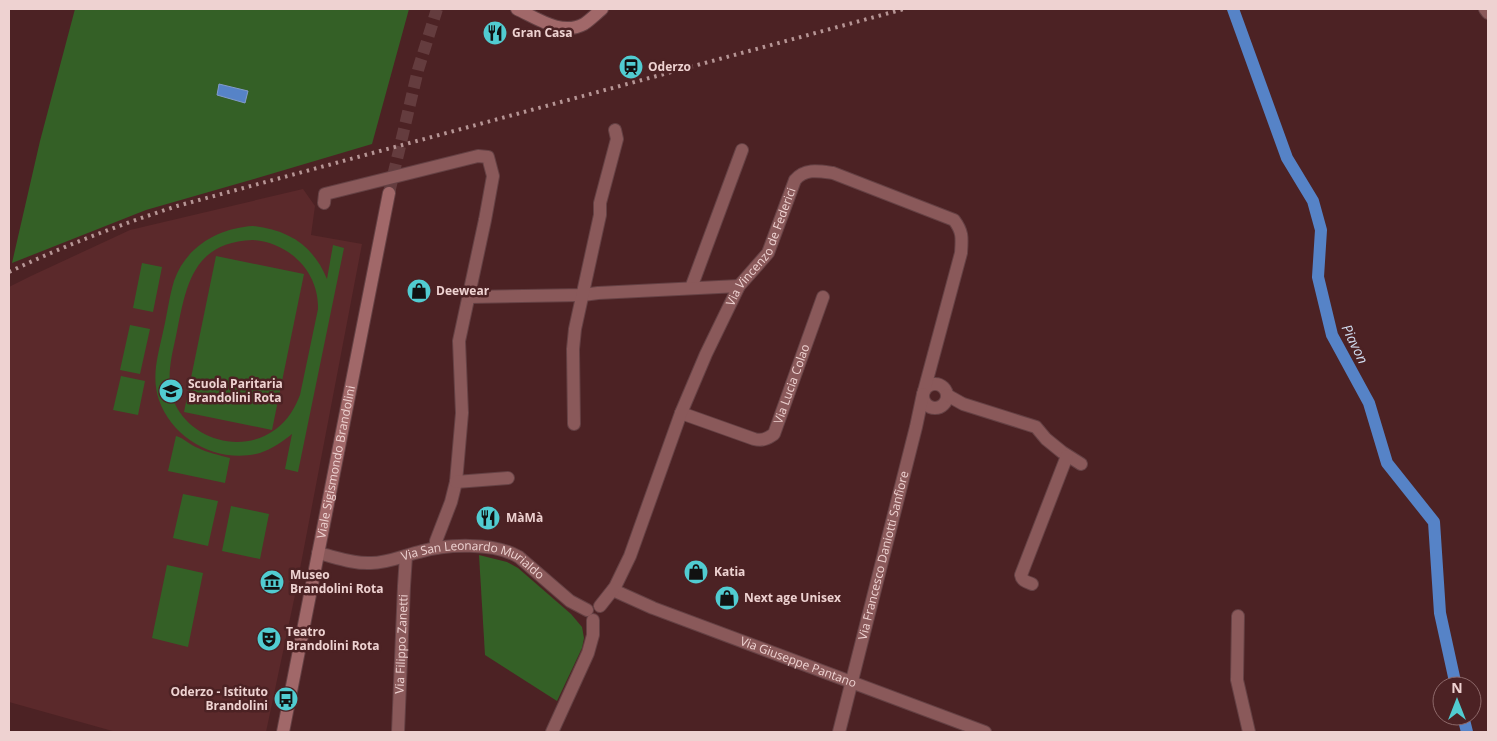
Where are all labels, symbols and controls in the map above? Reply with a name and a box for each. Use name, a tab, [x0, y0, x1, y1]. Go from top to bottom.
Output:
restaurant icon: Gran Casa	[482, 20, 508, 46]
place label: Gran Casa	[512, 24, 573, 41]
station icon: Oderzo	[618, 54, 644, 80]
place label: Oderzo	[648, 58, 691, 75]
street label: Via Vincenzo de Federici	[722, 185, 799, 309]
shop icon: Deewear	[406, 278, 432, 304]
place label: Deewear	[436, 282, 490, 299]
water label: Piavon	[1338, 321, 1373, 367]
street label: Via Lucia Colao	[769, 341, 814, 426]
place label: Scuola Paritaria Brandolini Rota	[188, 375, 283, 406]
school or university icon: Scuola Paritaria Brandolini Rota	[158, 378, 184, 404]
street label: Viale Sigismondo Brandolini	[312, 384, 359, 540]
street label: Via Francesco Daniotti Sanfiore	[854, 469, 913, 642]
restaurant icon: MàMà	[475, 505, 501, 531]
place label: MàMà	[506, 509, 543, 526]
street label: Via San Leonardo Murialdo	[399, 537, 548, 583]
shop icon: Katia	[683, 559, 709, 585]
place label: Katia	[714, 563, 745, 580]
place label: Museo Brandolini Rota	[290, 566, 383, 597]
museum icon: Museo Brandolini Rota	[259, 569, 285, 595]
shop icon: Next age Unisex	[714, 585, 740, 611]
place label: Next age Unisex	[744, 589, 841, 606]
street label: Via Filippo Zanetti	[391, 594, 412, 694]
place label: Teatro Brandolini Rota	[286, 623, 379, 654]
theatre icon: Teatro Brandolini Rota	[256, 626, 282, 652]
street label: Via Giuseppe Pantano	[738, 632, 859, 691]
north arrow	[1432, 676, 1482, 726]
text: N	[1451, 678, 1463, 697]
place label: Oderzo - Istituto Brandolini	[170, 683, 268, 714]
bus stop icon: Oderzo - Istituto Brandolini	[273, 686, 299, 712]

